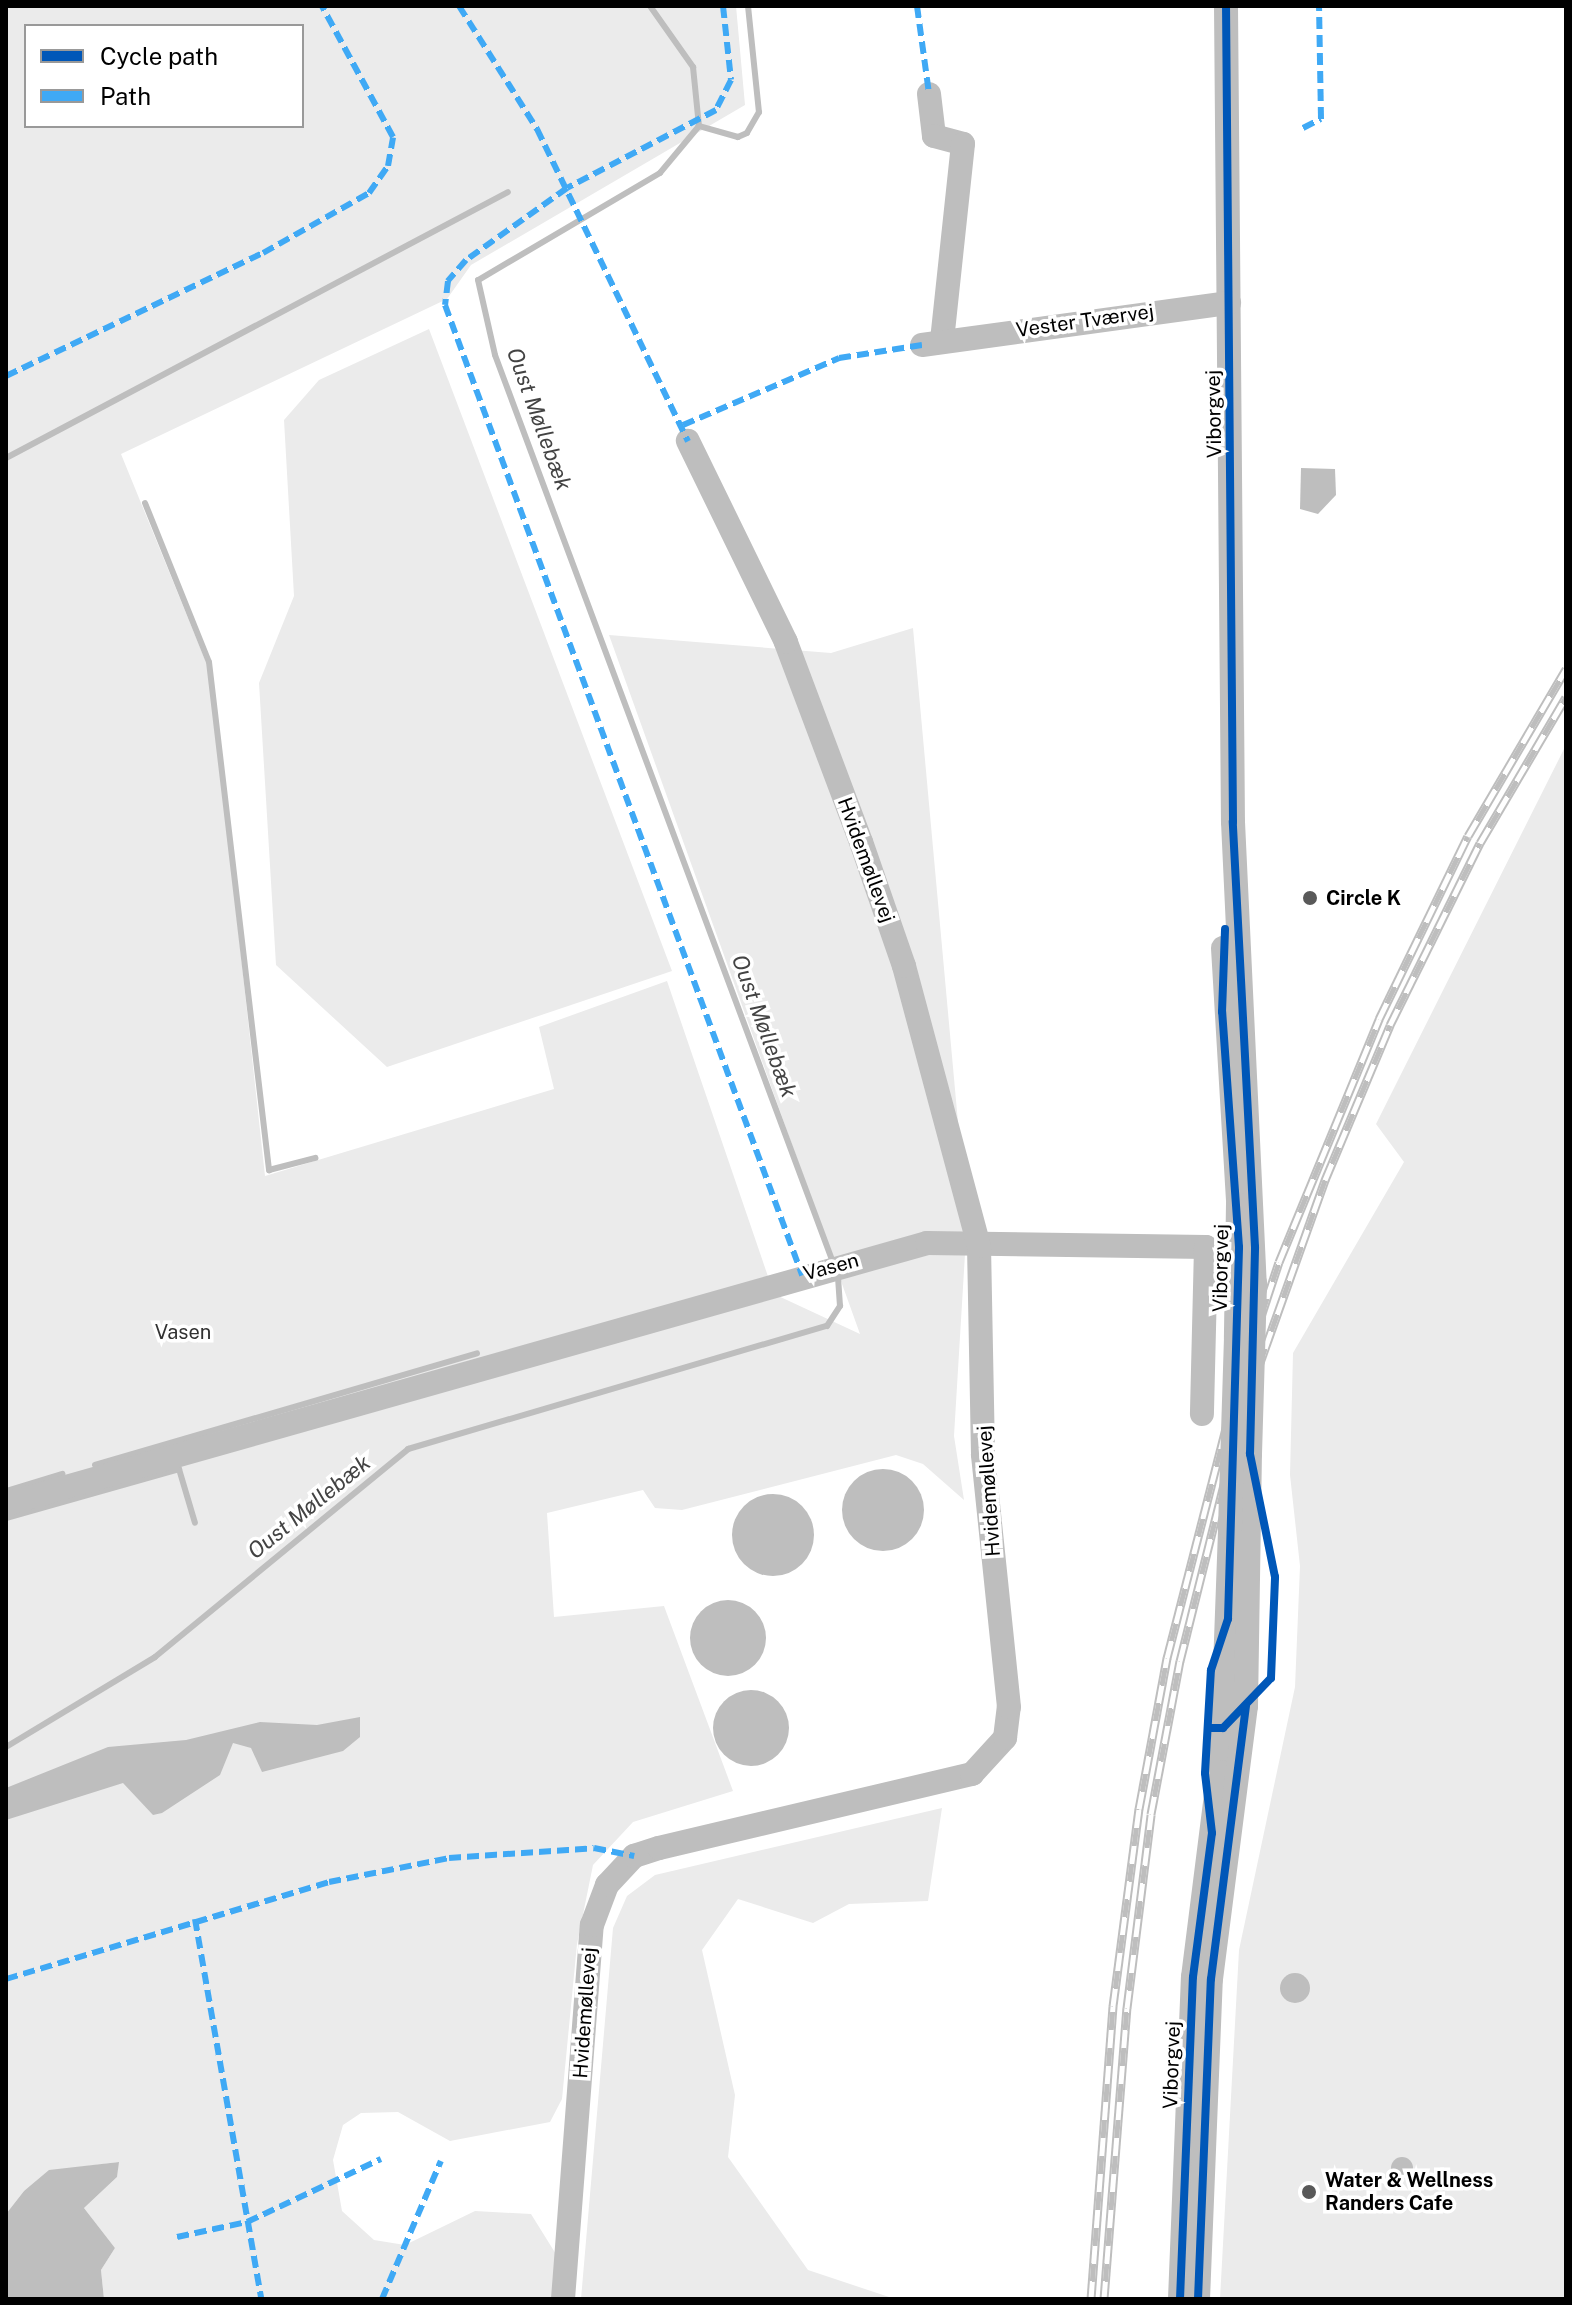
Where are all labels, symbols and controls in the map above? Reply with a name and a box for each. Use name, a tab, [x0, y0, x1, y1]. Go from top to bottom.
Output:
legend	[24, 24, 304, 128]
text: Cycle path	[100, 42, 218, 70]
text: Path	[100, 82, 151, 110]
street label: Vester Tværvej	[1015, 299, 1155, 343]
water label: Oust Møllebæk	[501, 344, 577, 494]
street label: Viborgvej	[1201, 370, 1227, 458]
street label: Hvidemøllevej	[832, 794, 900, 926]
place label: Circle K	[1326, 886, 1401, 910]
marker: Circle K	[1301, 889, 1319, 907]
water label: Oust Møllebæk	[726, 951, 802, 1101]
street label: Viborgvej	[1208, 1224, 1234, 1312]
street label: Vasen	[801, 1248, 861, 1286]
park label: Vasen	[155, 1320, 211, 1344]
street label: Hvidemøllevej	[972, 1425, 1006, 1557]
water label: Oust Møllebæk	[242, 1450, 376, 1564]
street label: Hvidemøllevej	[568, 1947, 602, 2079]
street label: Viborgvej	[1158, 2021, 1186, 2109]
place label: Water & Wellness Randers Cafe	[1325, 2168, 1494, 2215]
marker: Water & Wellness Randers Cafe	[1300, 2183, 1318, 2201]

